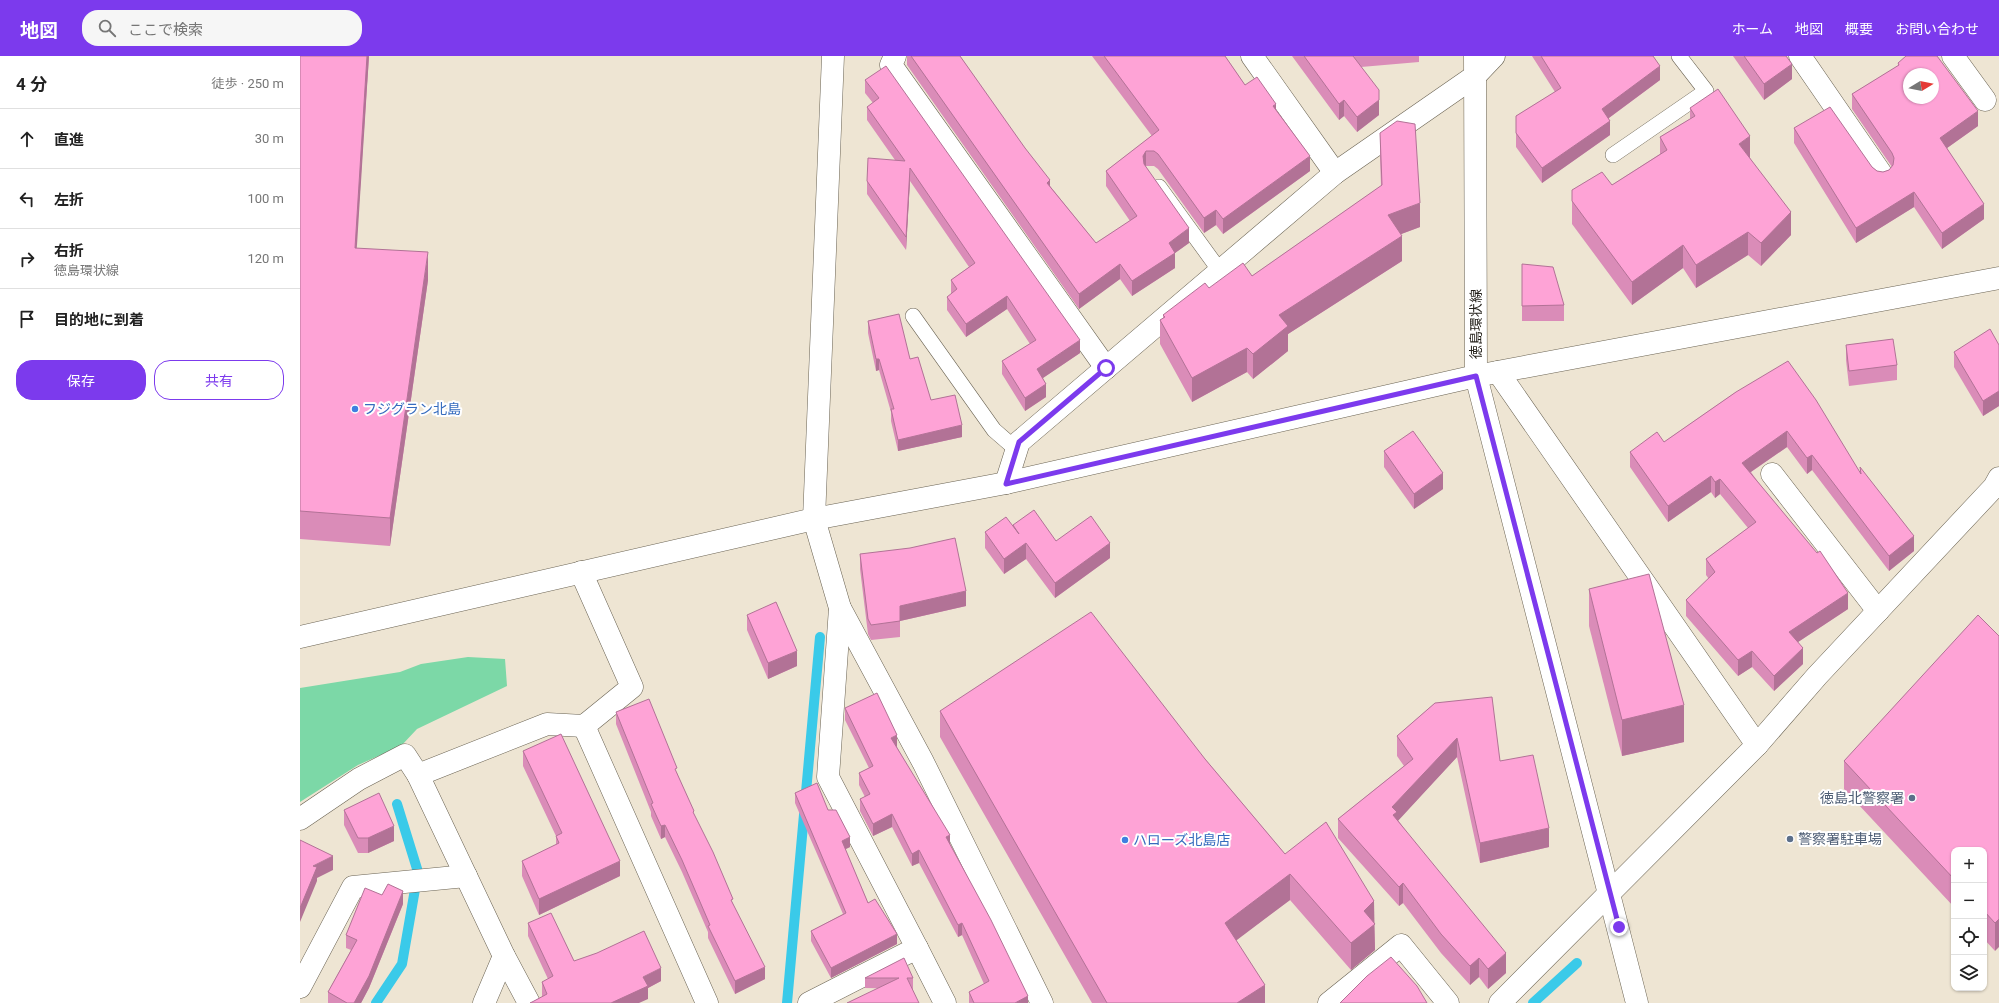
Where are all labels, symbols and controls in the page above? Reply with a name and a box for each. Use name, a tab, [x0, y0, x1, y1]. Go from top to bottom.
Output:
search box	[82, 10, 362, 46]
icon: search	[96, 17, 118, 39]
text: 地図	[20, 19, 58, 42]
text: ここで検索	[128, 21, 203, 39]
text: ホーム	[1731, 21, 1773, 37]
text: 地図	[1795, 21, 1823, 37]
text: 概要	[1845, 21, 1873, 37]
text: お問い合わせ	[1895, 21, 1979, 37]
north arrow	[1903, 68, 1939, 104]
text: 4 分	[16, 74, 47, 94]
text: 徒歩 · 250 m	[212, 76, 284, 91]
icon: ahead	[16, 128, 38, 150]
text: 直進	[54, 131, 84, 149]
text: 30 m	[255, 131, 284, 146]
icon: left	[16, 188, 38, 210]
text: 左折	[54, 191, 84, 209]
text: 100 m	[247, 191, 284, 206]
text: 右折	[54, 242, 84, 260]
icon: right	[16, 248, 38, 270]
text: 120 m	[247, 251, 284, 266]
text: 徳島環状線	[54, 263, 119, 278]
street label: 徳島環状線	[1468, 289, 1484, 359]
icon: arrive	[16, 308, 38, 330]
text: 目的地に到着	[54, 311, 144, 329]
route start	[1097, 359, 1115, 377]
button: 保存	[16, 360, 146, 400]
button: 共有	[154, 360, 284, 400]
place label: フジグラン北島	[363, 401, 461, 417]
marker: フジグラン北島	[350, 404, 360, 414]
place label: 徳島北警察署	[1820, 790, 1904, 806]
marker: 徳島北警察署	[1907, 793, 1917, 803]
place label: 警察署駐車場	[1798, 831, 1882, 847]
place label: ハローズ北島店	[1133, 832, 1230, 848]
marker: 警察署駐車場	[1785, 834, 1795, 844]
marker: ハローズ北島店	[1120, 835, 1130, 845]
map controls	[1951, 847, 1987, 991]
button: +	[1951, 847, 1987, 883]
button: −	[1951, 883, 1987, 919]
route end	[1610, 918, 1628, 936]
button: locate	[1951, 919, 1987, 955]
button: layers	[1951, 955, 1987, 991]

